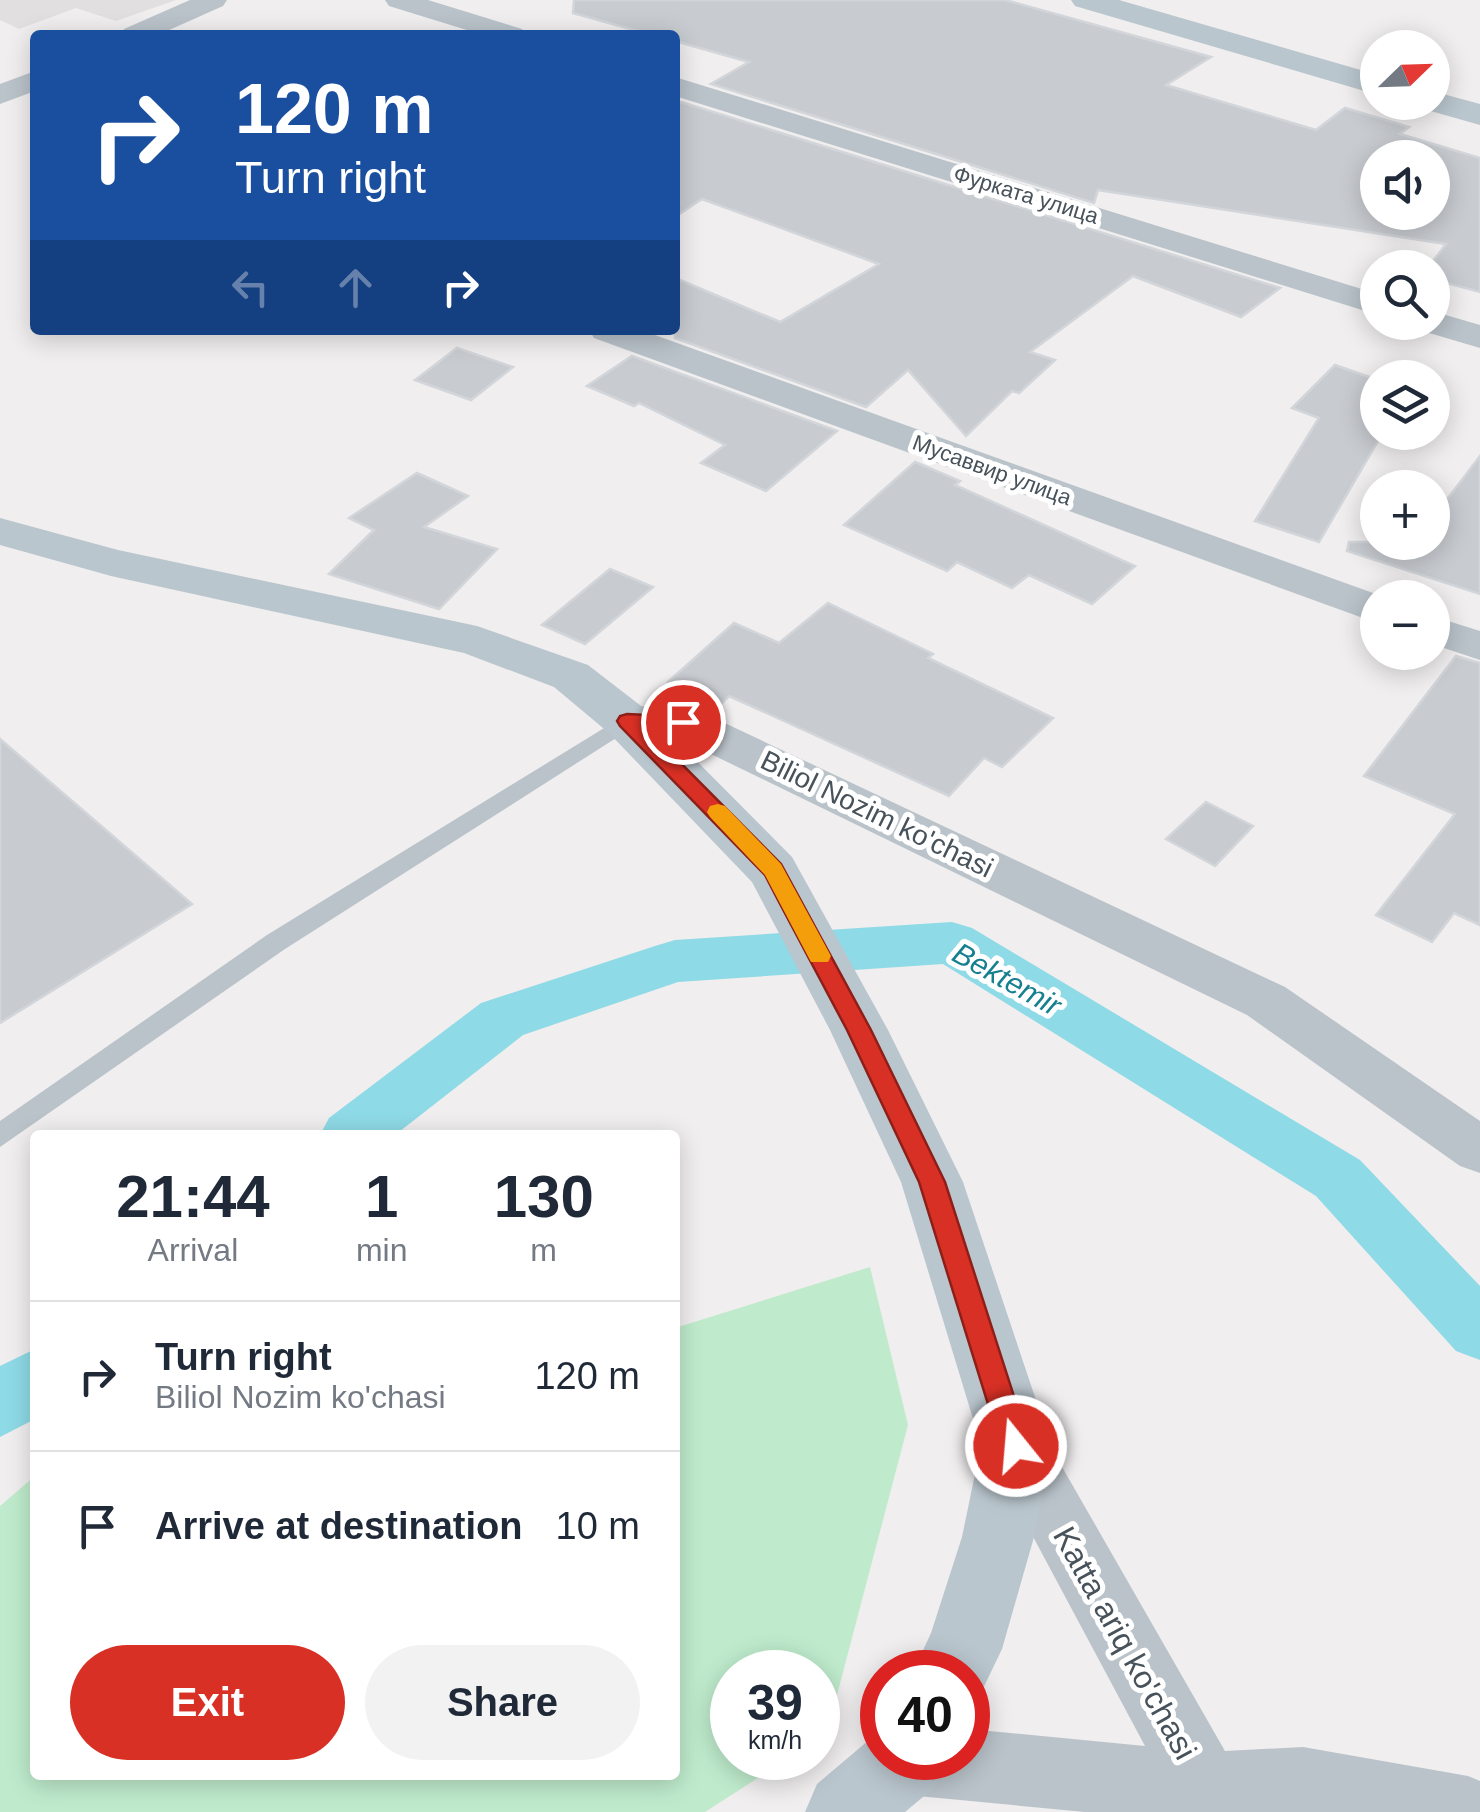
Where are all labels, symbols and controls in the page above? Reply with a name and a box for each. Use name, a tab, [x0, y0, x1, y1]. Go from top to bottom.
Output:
north arrow	[1360, 30, 1450, 120]
map controls	[1360, 30, 1450, 670]
icon: right	[70, 70, 200, 200]
text: 120 m	[235, 70, 433, 148]
button: sound	[1360, 140, 1450, 230]
text: Turn right	[235, 152, 426, 203]
street label: Фурката улица	[951, 161, 1102, 229]
button: search	[1360, 250, 1450, 340]
icon: left	[223, 260, 278, 315]
icon: ahead	[328, 260, 383, 315]
icon: right	[433, 260, 488, 315]
button: layers	[1360, 360, 1450, 450]
street label: Мусаввир улица	[909, 430, 1075, 511]
button: +	[1360, 470, 1450, 560]
button: −	[1360, 580, 1450, 670]
pin	[641, 680, 726, 765]
icon: arrive	[656, 695, 711, 750]
street label: Biliol Nozim ko'chasi	[756, 744, 998, 884]
water label: Bektemir	[947, 936, 1068, 1023]
text: 21:44	[116, 1163, 270, 1230]
text: 1	[365, 1163, 398, 1230]
text: 130	[494, 1163, 594, 1230]
text: Arrival	[148, 1232, 238, 1268]
text: min	[356, 1232, 407, 1268]
text: m	[530, 1232, 557, 1268]
text: Turn right	[155, 1336, 332, 1378]
icon: right	[70, 1349, 125, 1404]
text: 120 m	[534, 1355, 640, 1397]
text: Biliol Nozim ko'chasi	[155, 1379, 446, 1415]
position arrow	[964, 1394, 1068, 1498]
icon: arrive	[70, 1499, 125, 1554]
text: Arrive at destination	[155, 1505, 522, 1547]
text: 10 m	[556, 1505, 640, 1547]
street label: Katta ariq ko'chasi	[1046, 1520, 1204, 1766]
button: Exit	[70, 1645, 345, 1760]
button: Share	[365, 1645, 640, 1760]
speed limit sign: 40	[860, 1650, 990, 1780]
text: 39	[747, 1675, 803, 1731]
text: km/h	[748, 1726, 802, 1754]

